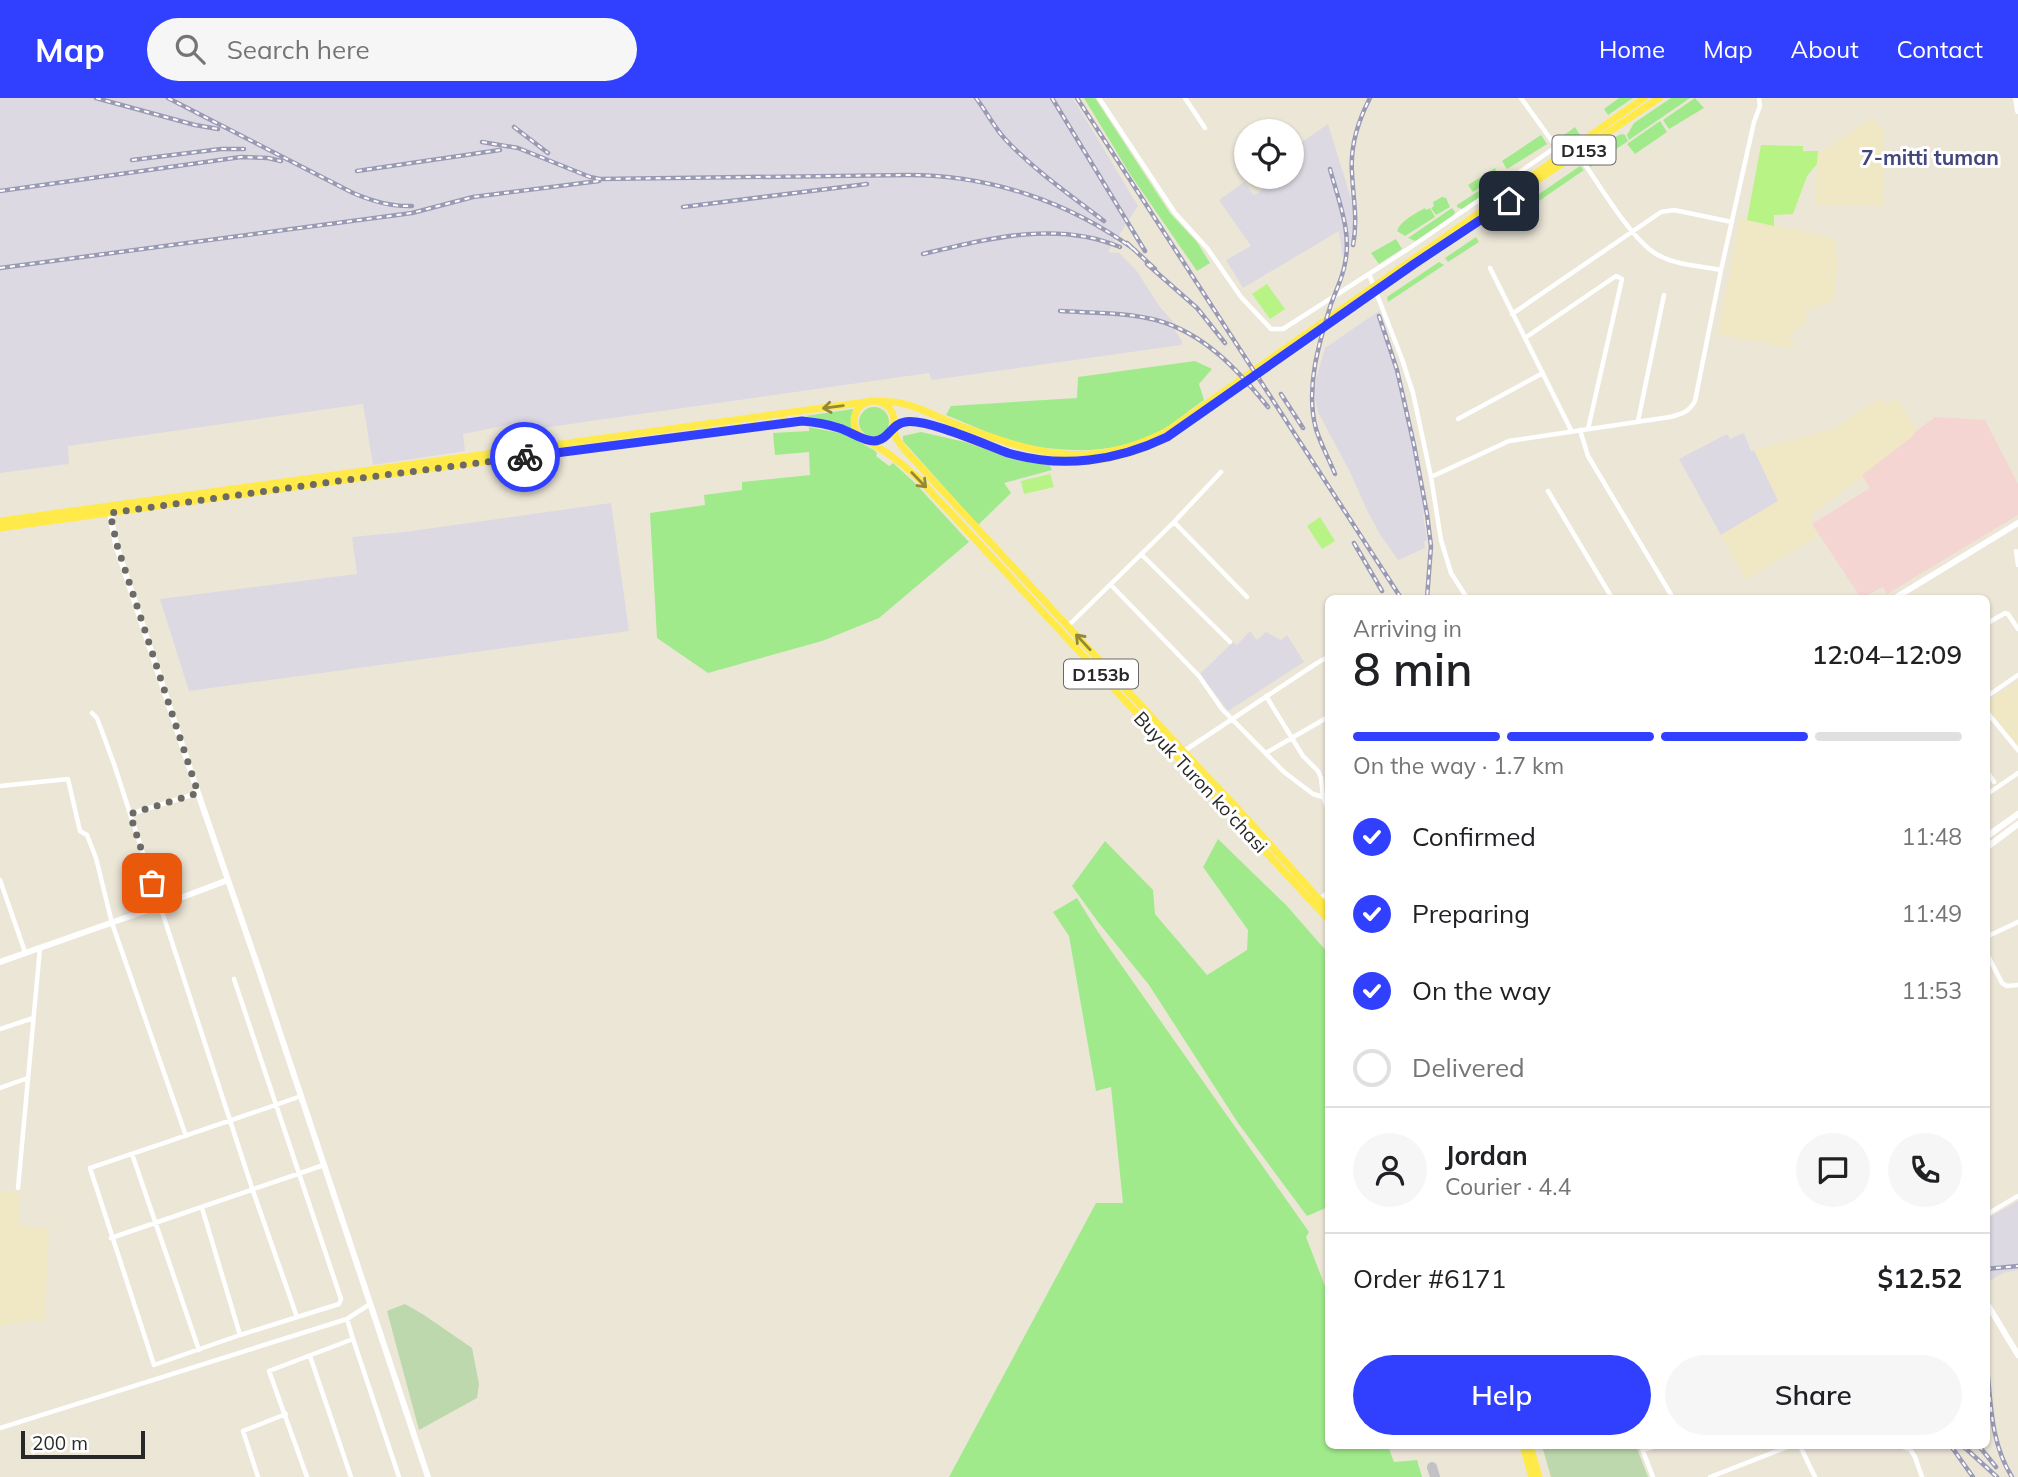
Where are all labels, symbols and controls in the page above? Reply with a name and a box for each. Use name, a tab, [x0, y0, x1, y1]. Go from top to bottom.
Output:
search box	[147, 18, 637, 81]
text: Map	[35, 29, 105, 70]
icon: search	[171, 30, 209, 68]
text: Search here	[227, 33, 370, 66]
text: Home	[1599, 34, 1665, 64]
text: Map	[1703, 34, 1753, 64]
text: About	[1791, 34, 1859, 64]
text: Contact	[1897, 34, 1983, 64]
map controls	[1234, 119, 1304, 189]
button: locate	[1234, 119, 1304, 189]
road number: D153	[1552, 136, 1616, 164]
district label: 7-mitti tuman	[1861, 144, 1999, 170]
pin	[1479, 171, 1539, 231]
icon: home	[1490, 182, 1528, 220]
one-way arrow	[822, 401, 844, 414]
courier	[490, 422, 560, 492]
icon: bike	[506, 438, 544, 476]
one-way arrow	[911, 471, 928, 488]
text: Arriving in	[1353, 614, 1462, 643]
one-way arrow	[1074, 634, 1091, 651]
text: 12:04–12:09	[1812, 638, 1962, 671]
text: 8 min	[1353, 640, 1472, 698]
road number: D153b	[1064, 660, 1138, 688]
street label: Buyuk Turon ko'chasi	[1129, 706, 1273, 858]
text: On the way · 1.7 km	[1353, 751, 1564, 780]
icon: check	[1353, 818, 1391, 856]
text: Confirmed	[1412, 820, 1536, 853]
text: 11:48	[1902, 822, 1962, 851]
pin	[122, 853, 182, 913]
icon: bag	[133, 864, 171, 902]
icon: check	[1353, 895, 1391, 933]
text: Preparing	[1412, 897, 1530, 930]
text: 11:49	[1902, 899, 1962, 928]
icon: check	[1353, 972, 1391, 1010]
text: On the way	[1412, 974, 1551, 1007]
text: 11:53	[1902, 976, 1962, 1005]
text: Delivered	[1412, 1051, 1525, 1084]
button: person	[1353, 1133, 1427, 1207]
button: chat	[1796, 1133, 1870, 1207]
button: phone	[1888, 1133, 1962, 1207]
text: Jordan	[1445, 1139, 1528, 1172]
text: Courier · 4.4	[1445, 1172, 1571, 1201]
text: Order #6171	[1353, 1262, 1506, 1295]
text: $12.52	[1878, 1262, 1962, 1295]
button: Help	[1353, 1355, 1651, 1435]
button: Share	[1665, 1355, 1962, 1435]
scale bar	[21, 1428, 145, 1460]
text: 200 m	[32, 1431, 88, 1455]

